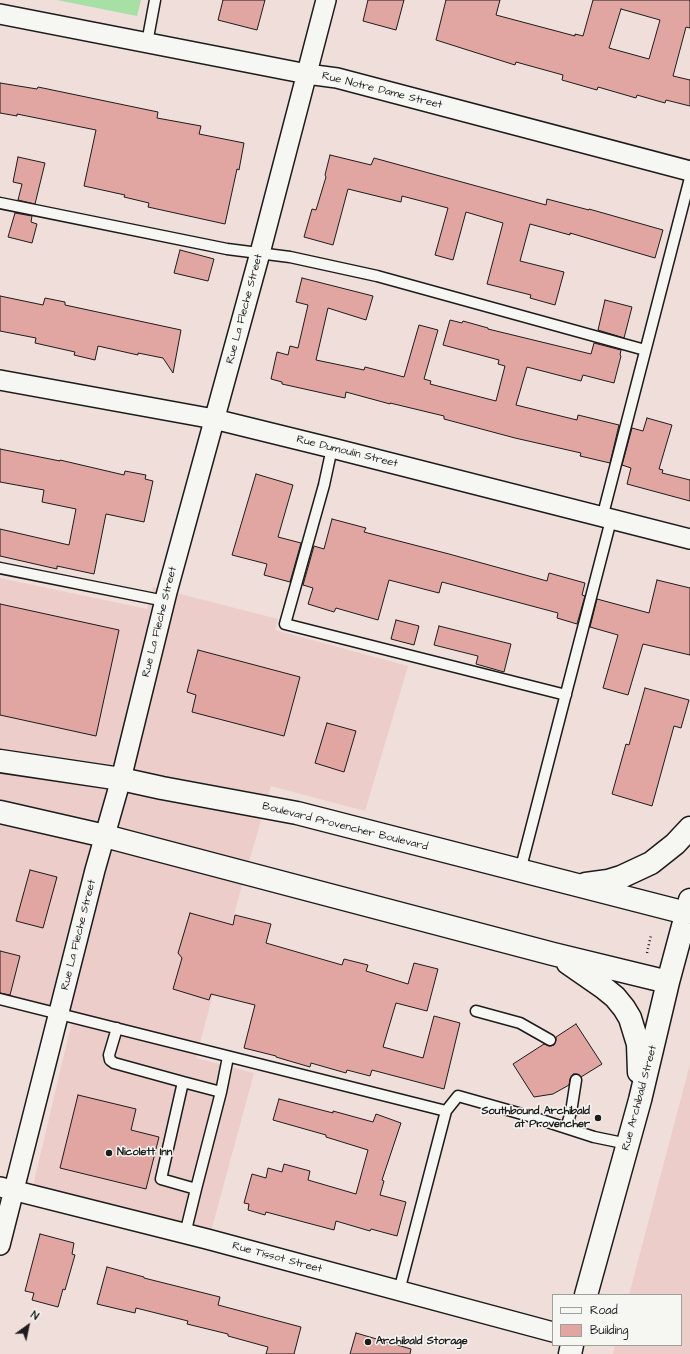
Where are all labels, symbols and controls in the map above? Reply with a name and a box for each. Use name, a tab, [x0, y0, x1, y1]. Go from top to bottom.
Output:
street label: Rue Notre Dame Street	[321, 70, 443, 112]
street label: Rue La Fleche Street	[224, 253, 266, 365]
street label: Rue Dumoulin Street	[295, 433, 399, 471]
street label: Rue La Fleche Street	[140, 565, 180, 679]
street label: Boulevard Provencher Boulevard	[261, 800, 429, 854]
street label: Rue La Fleche Street	[59, 878, 99, 992]
street label: Rue Archibald Street	[620, 1044, 660, 1152]
place label: Southbound Archibald at Provencher	[481, 1105, 590, 1131]
marker: Southbound Archibald at Provencher	[593, 1113, 603, 1123]
place label: Nicolett Inn	[117, 1146, 172, 1160]
marker: Nicolett Inn	[104, 1148, 114, 1158]
street label: Rue Tissot Street	[231, 1240, 323, 1276]
legend	[552, 1294, 682, 1346]
text: Road	[590, 1302, 618, 1319]
north arrow	[8, 1306, 48, 1346]
text: N	[28, 1307, 42, 1324]
text: Building	[590, 1322, 628, 1339]
place label: Archibald Storage	[376, 1335, 468, 1349]
marker: Archibald Storage	[363, 1337, 373, 1347]

